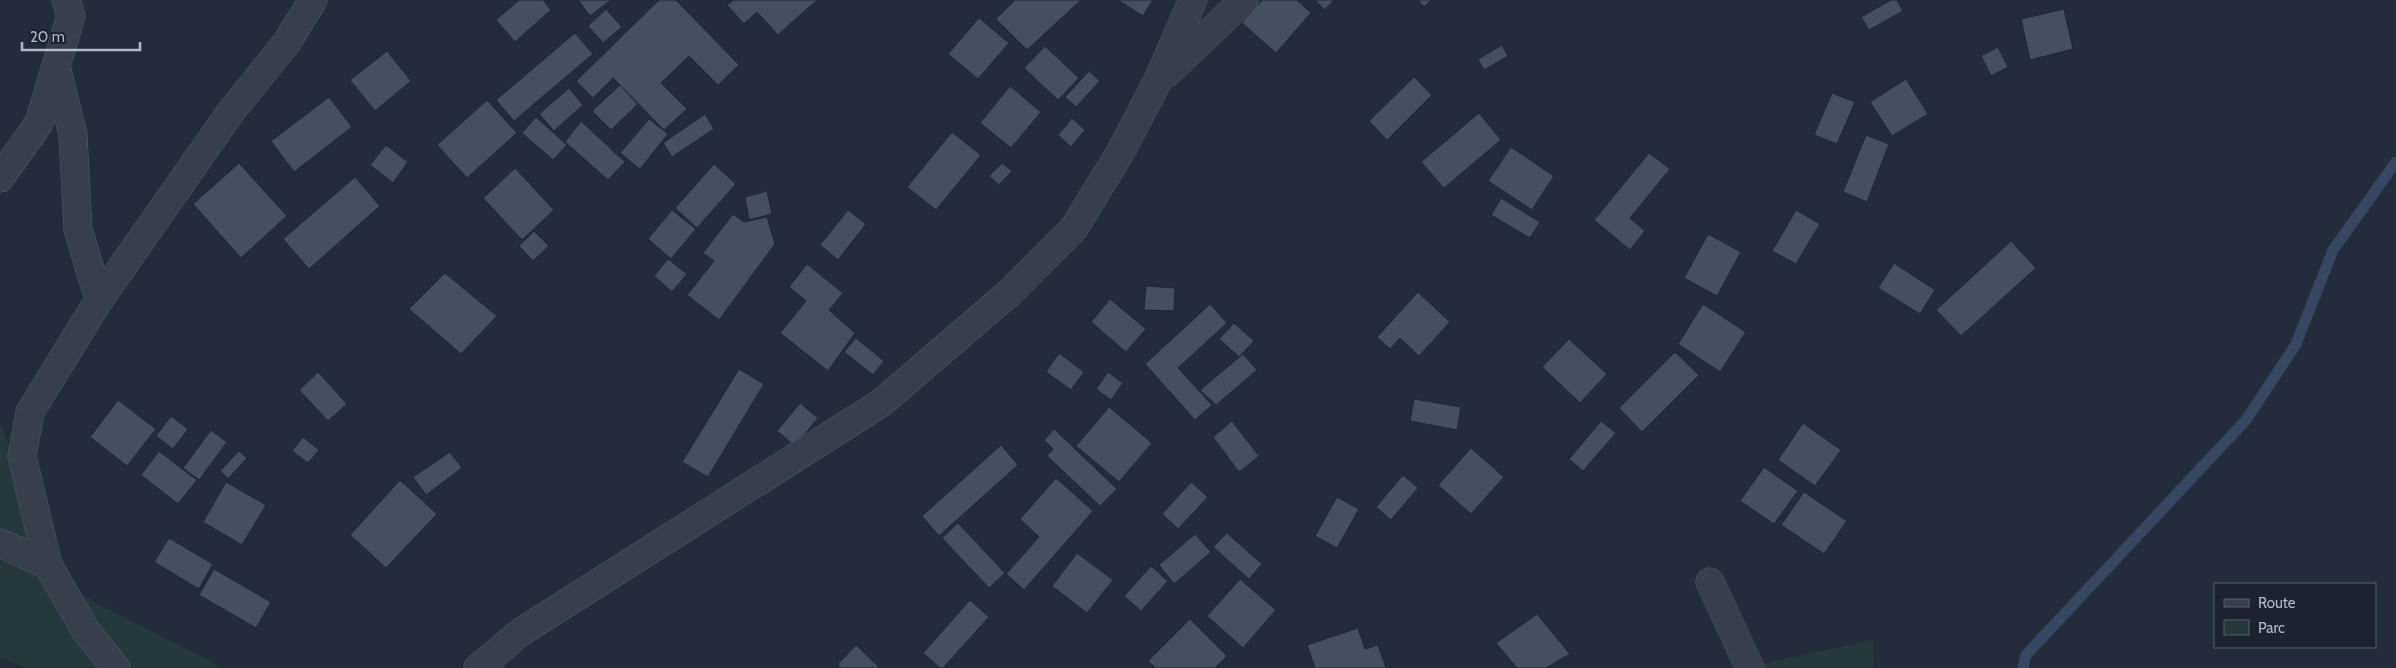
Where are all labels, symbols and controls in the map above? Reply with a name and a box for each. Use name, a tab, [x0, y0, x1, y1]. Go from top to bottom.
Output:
scale bar	[22, 20, 140, 52]
text: 20 m	[30, 28, 65, 46]
legend	[2214, 583, 2376, 648]
text: Route	[2258, 594, 2296, 612]
text: Parc	[2258, 619, 2285, 637]

